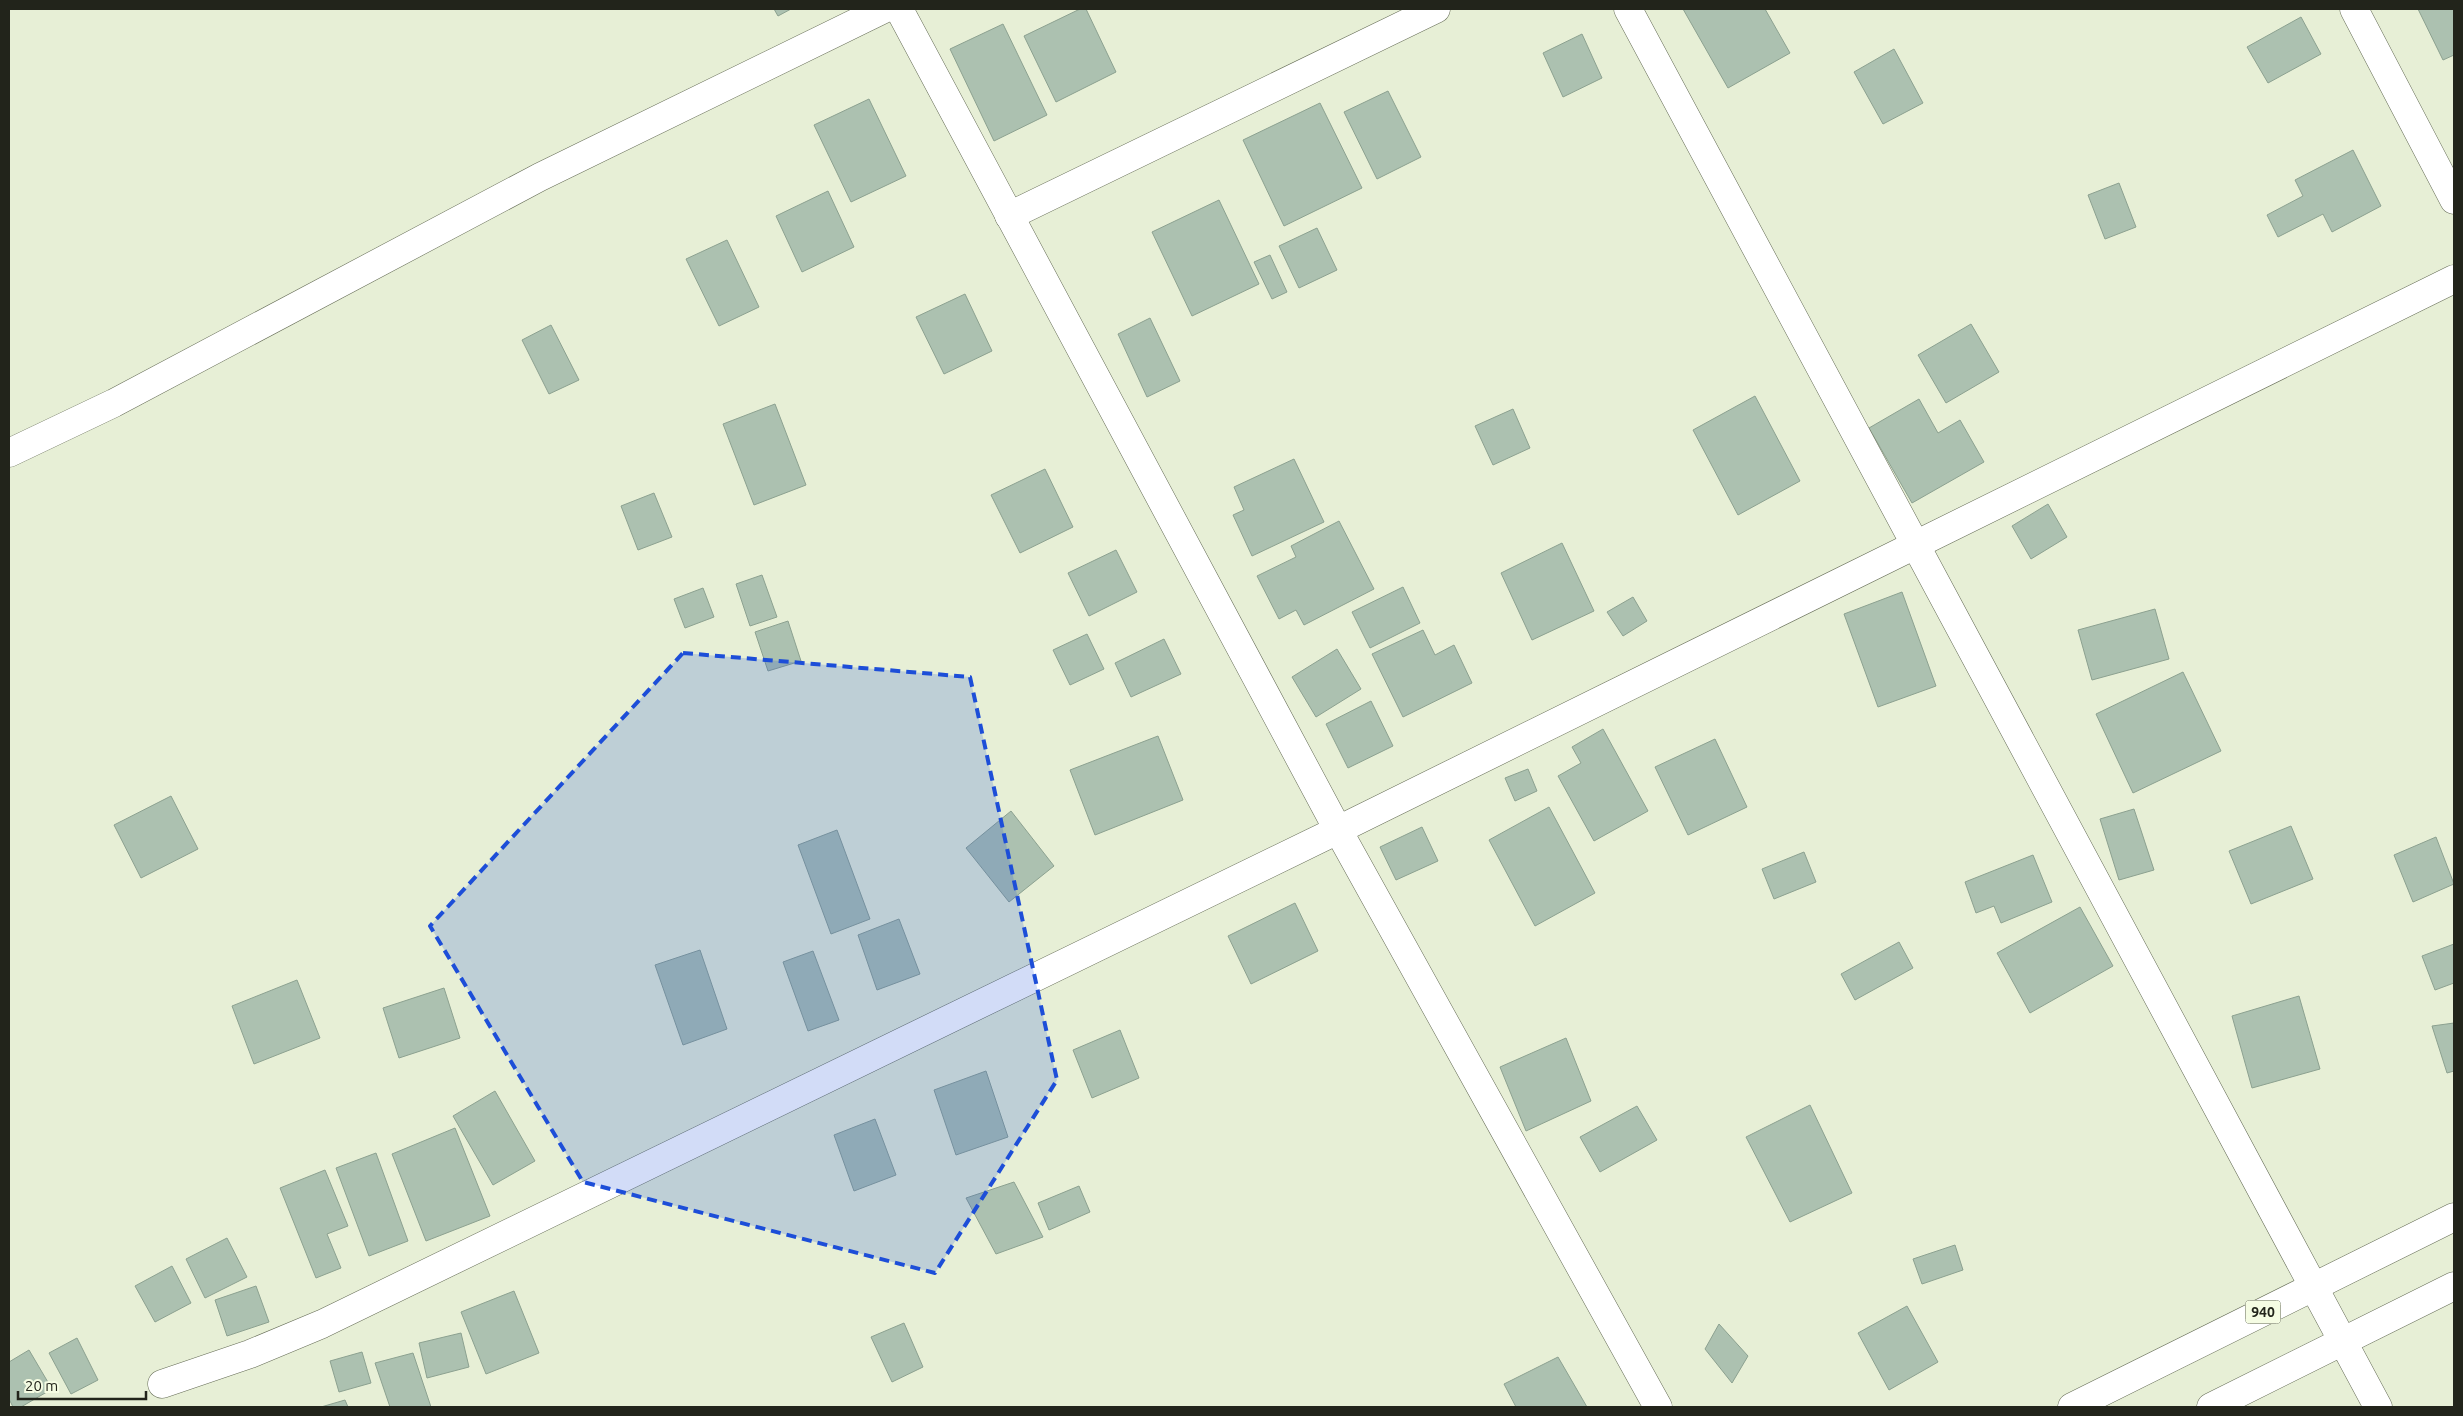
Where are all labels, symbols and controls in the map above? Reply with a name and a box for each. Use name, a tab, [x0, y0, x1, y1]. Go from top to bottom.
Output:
road number: 940	[2246, 1300, 2280, 1324]
scale bar	[18, 1368, 145, 1400]
text: 20 m	[25, 1377, 58, 1394]

